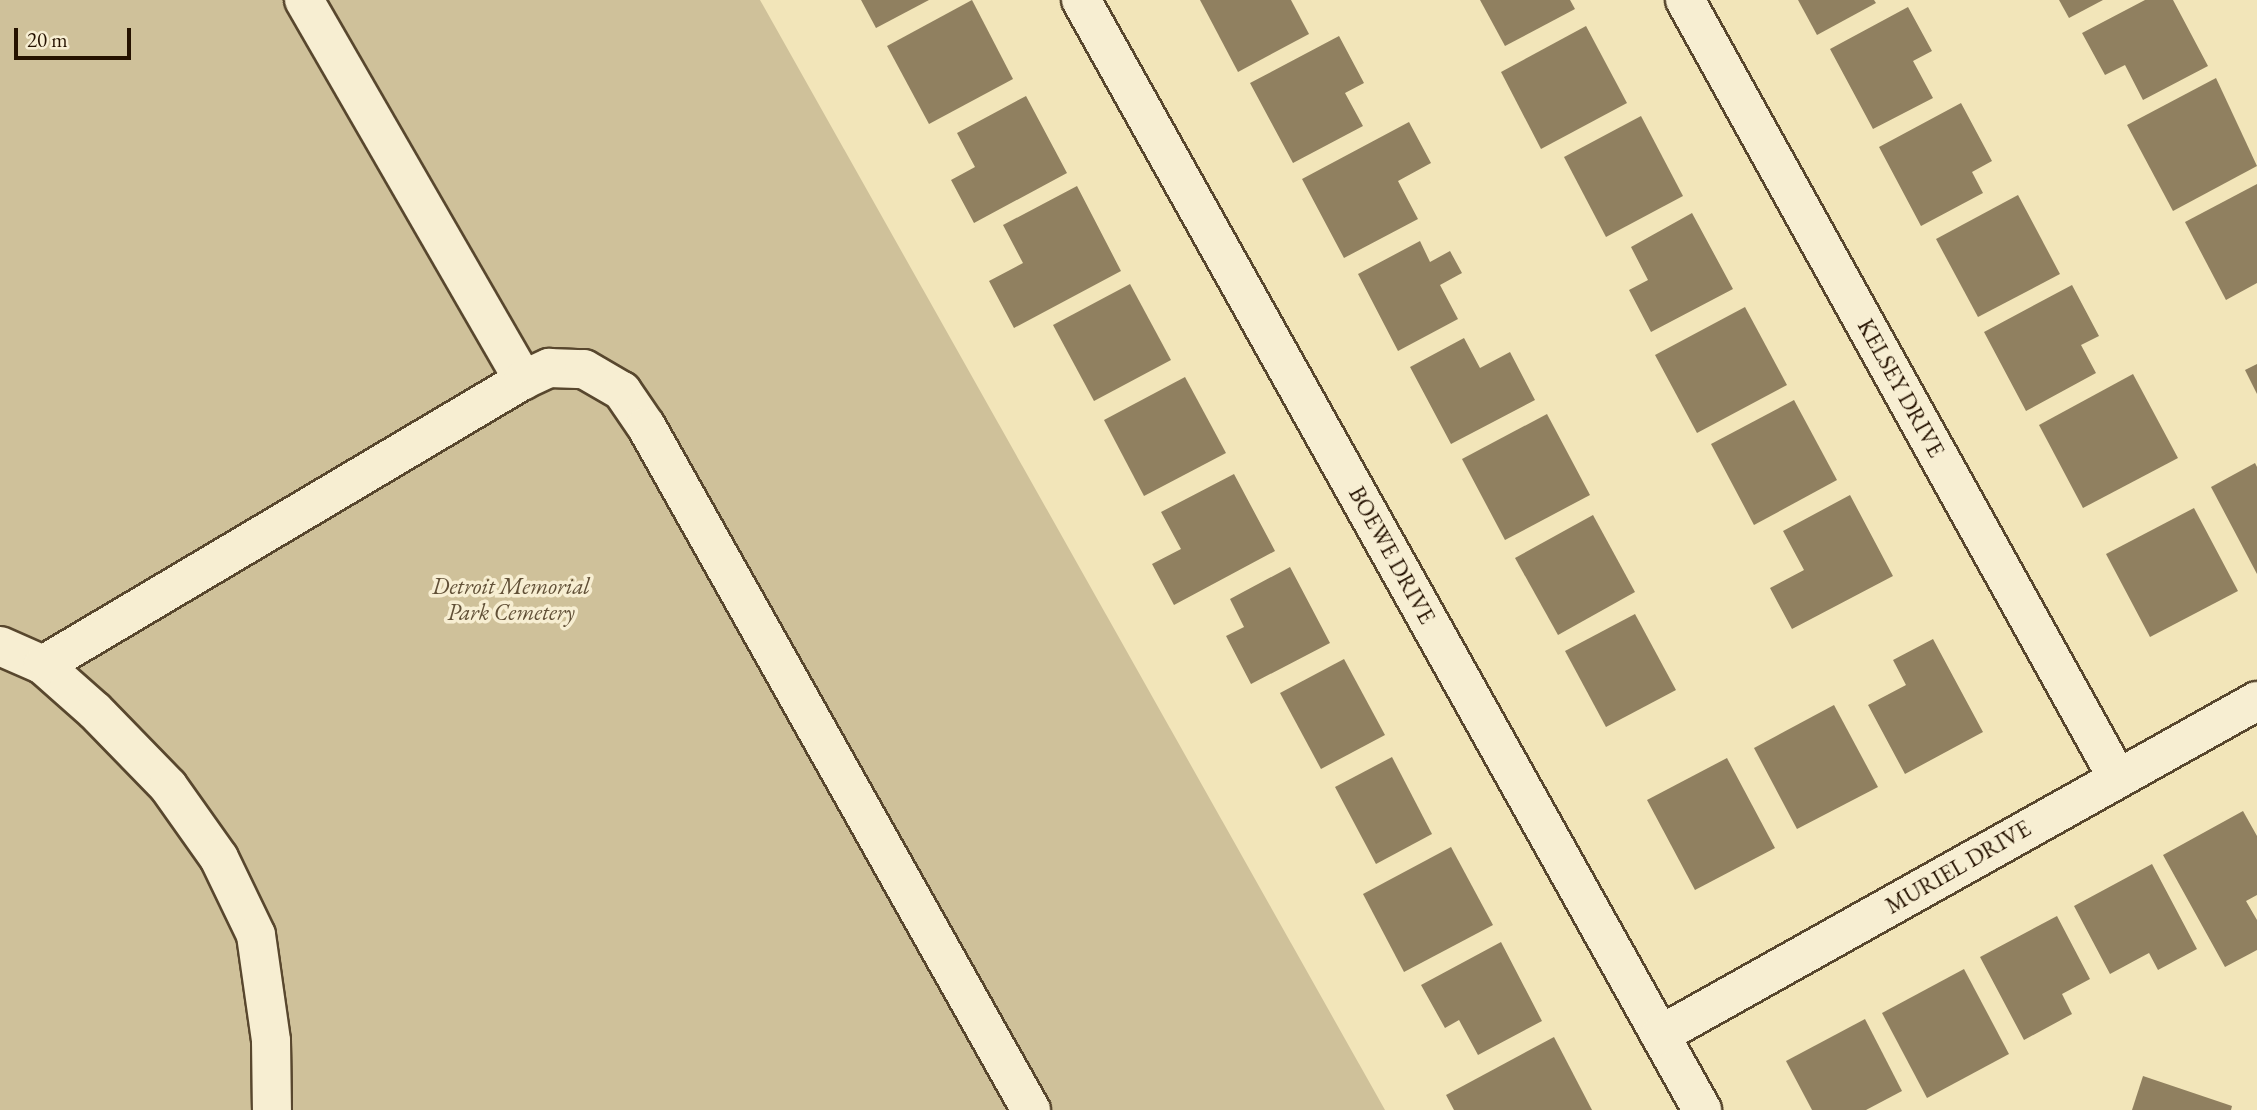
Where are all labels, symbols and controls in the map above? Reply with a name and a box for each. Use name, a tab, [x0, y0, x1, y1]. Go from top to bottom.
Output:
scale bar	[18, 14, 135, 58]
text: 20 m	[27, 26, 68, 53]
street label: KELSEY DRIVE	[1852, 314, 1950, 462]
street label: BOEWE DRIVE	[1343, 482, 1441, 628]
park label: Detroit Memorial Park Cemetery	[432, 572, 590, 626]
street label: MURIEL DRIVE	[1881, 814, 2035, 920]

